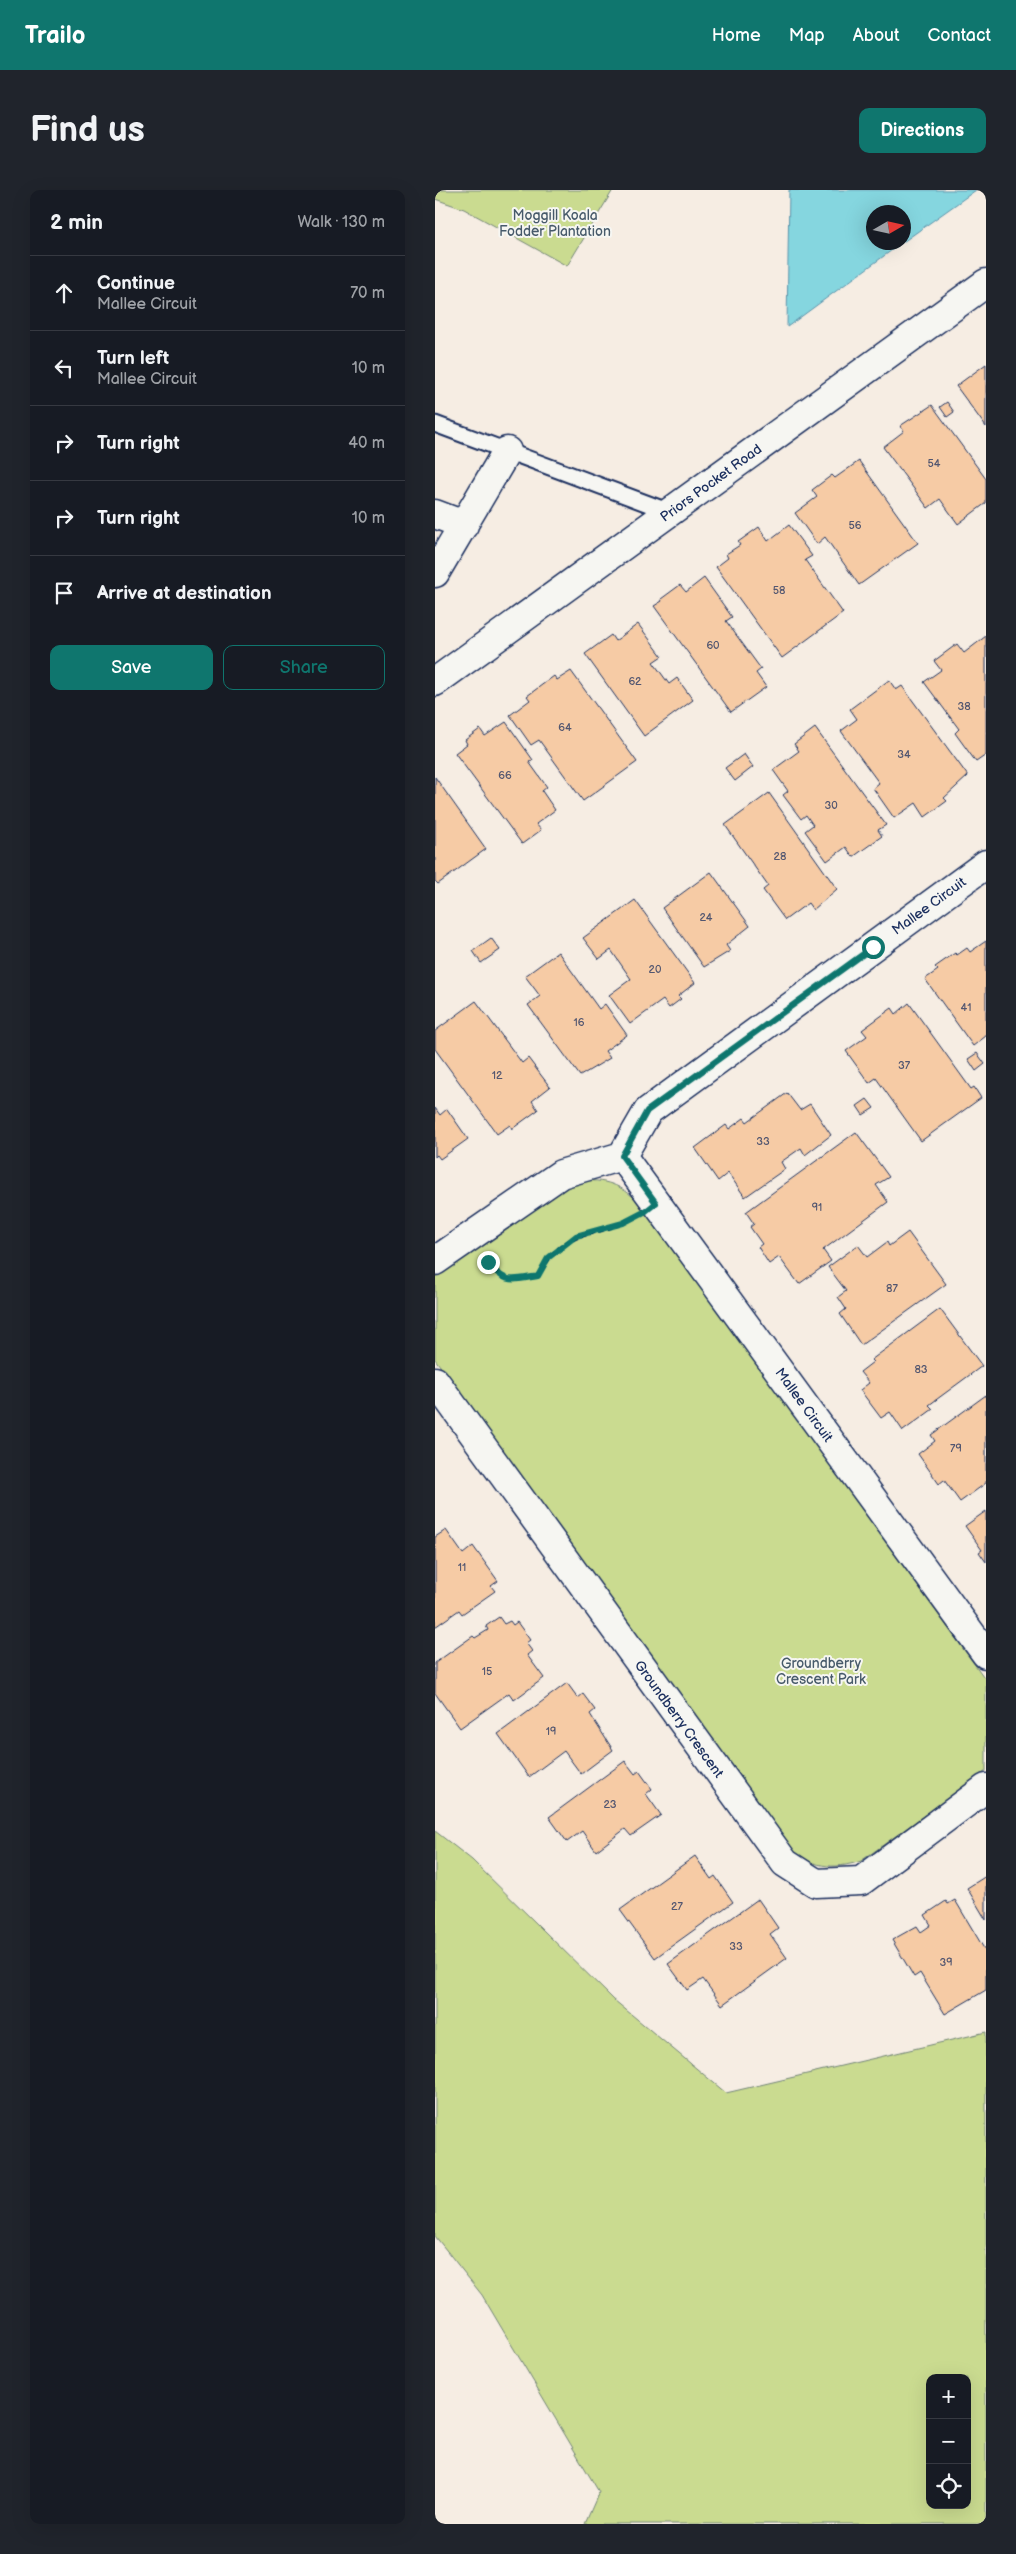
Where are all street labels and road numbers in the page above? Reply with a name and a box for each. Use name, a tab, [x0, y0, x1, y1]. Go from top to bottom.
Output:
street label: Priors Pocket Road	[657, 440, 765, 526]
street label: Mallee Circuit	[889, 873, 970, 939]
street label: Mallee Circuit	[771, 1365, 837, 1446]
street label: Groundberry Crescent	[631, 1657, 728, 1782]

